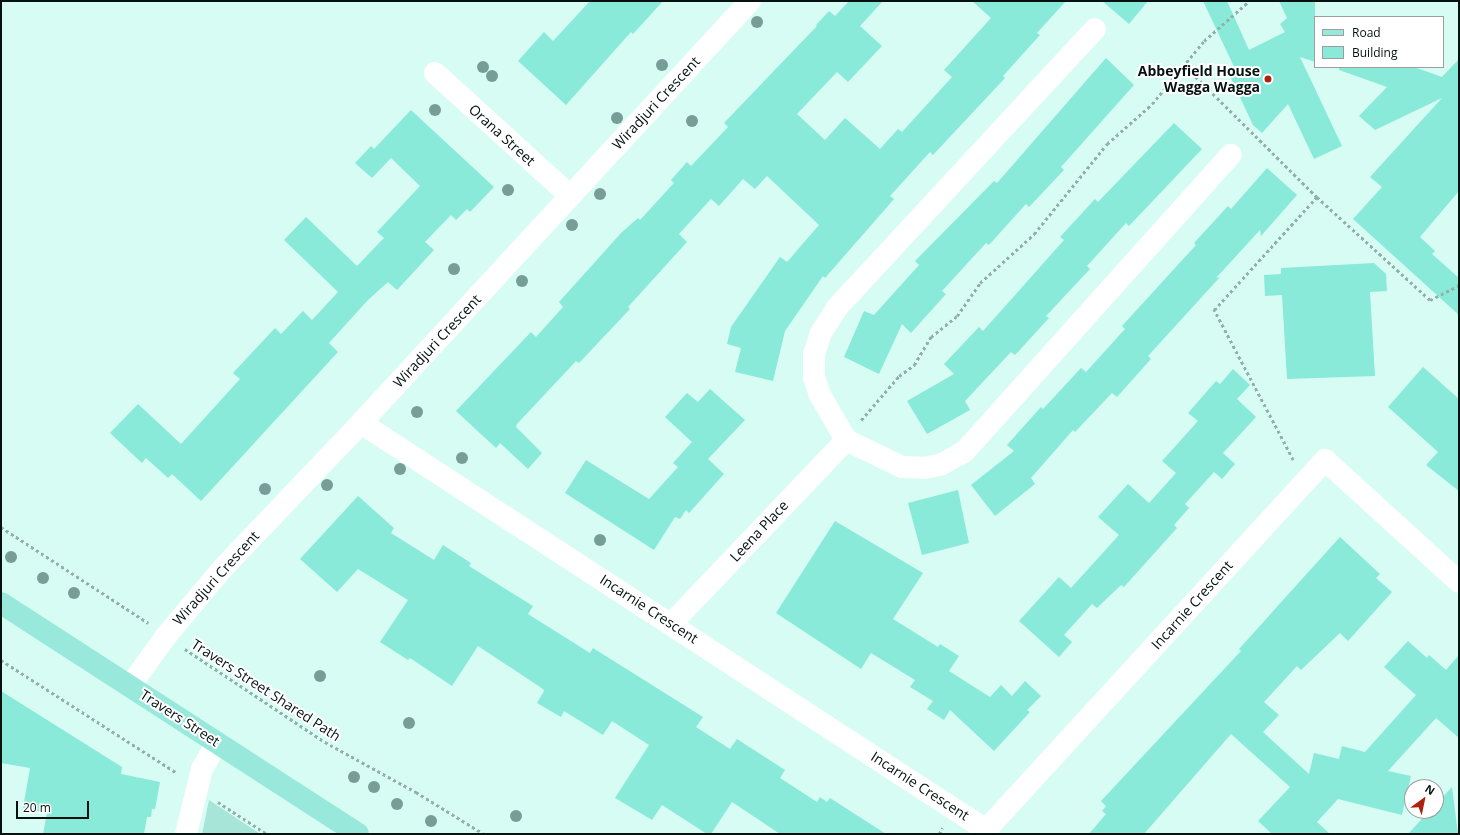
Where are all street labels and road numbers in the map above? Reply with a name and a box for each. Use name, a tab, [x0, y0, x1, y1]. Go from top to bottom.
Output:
street label: Wiradjuri Crescent	[609, 53, 703, 153]
street label: Orana Street	[465, 101, 539, 169]
street label: Wiradjuri Crescent	[390, 291, 484, 391]
street label: Leena Place	[726, 497, 792, 565]
street label: Wiradjuri Crescent	[169, 528, 263, 628]
street label: Incarnie Crescent	[1148, 557, 1236, 653]
street label: Incarnie Crescent	[597, 571, 701, 647]
street label: Travers Street Shared Path	[188, 635, 344, 745]
street label: Travers Street	[137, 686, 223, 750]
street label: Incarnie Crescent	[868, 748, 972, 824]

